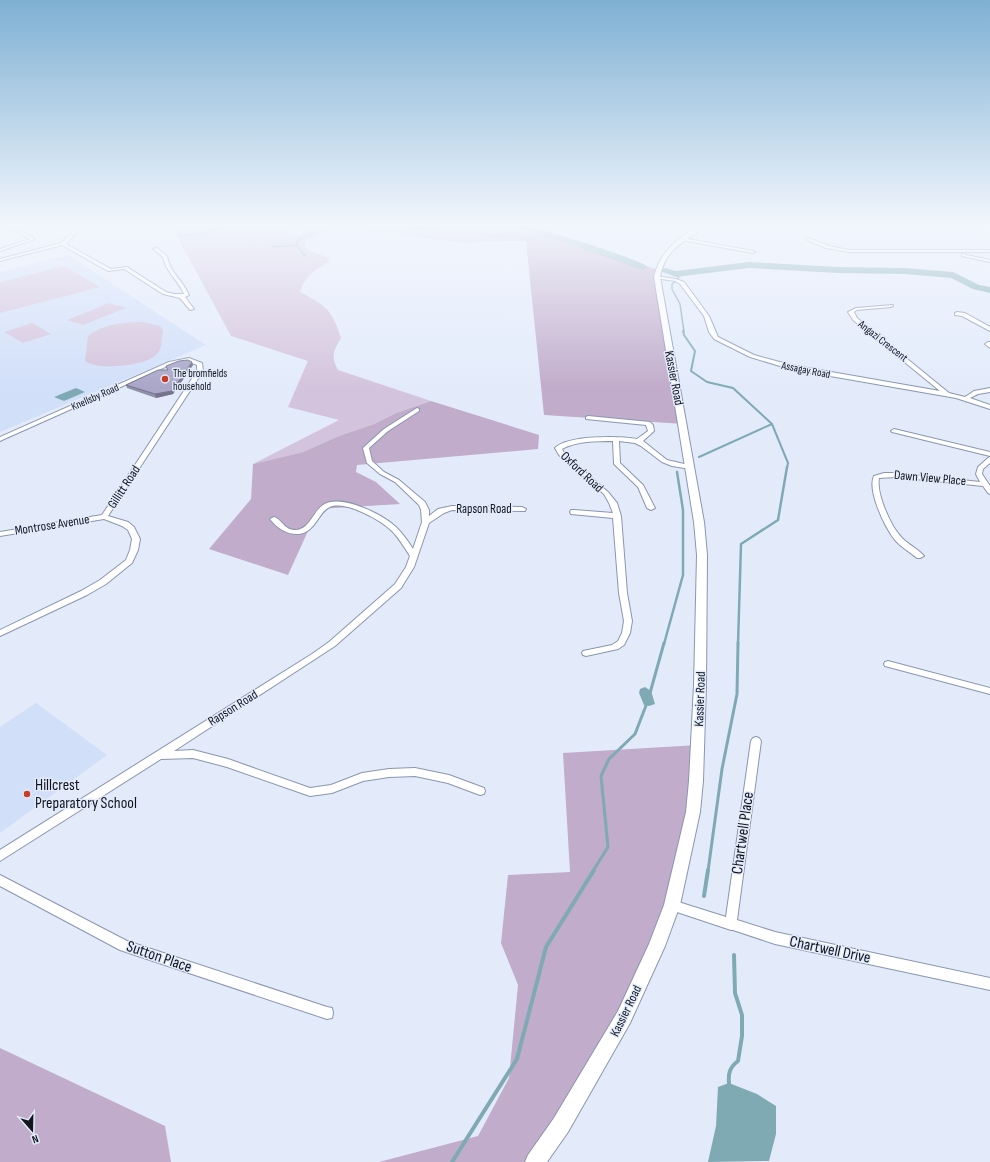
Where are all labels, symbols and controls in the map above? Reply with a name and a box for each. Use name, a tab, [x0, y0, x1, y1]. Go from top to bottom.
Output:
street label: Angazi Crescent	[855, 317, 911, 365]
street label: Kassier Road	[661, 349, 687, 407]
street label: Assagay Road	[780, 359, 832, 381]
place label: The bromfields household	[173, 367, 227, 393]
marker: The bromfields household	[160, 374, 170, 384]
street label: Knellsby Road	[69, 381, 121, 413]
street label: Oxford Road	[557, 448, 607, 496]
street label: Gillitt Road	[104, 462, 144, 512]
street label: Dawn View Place	[893, 467, 967, 489]
street label: Rapson Road	[456, 501, 512, 517]
street label: Montrose Avenue	[14, 511, 90, 539]
street label: Kassier Road	[691, 671, 709, 727]
street label: Rapson Road	[205, 686, 261, 730]
place label: Hillcrest Preparatory School	[35, 776, 137, 813]
marker: Hillcrest Preparatory School	[22, 789, 32, 799]
street label: Chartwell Place	[728, 791, 758, 875]
street label: Chartwell Drive	[788, 932, 872, 968]
street label: Sutton Place	[124, 937, 194, 977]
street label: Kassier Road	[607, 983, 645, 1039]
north arrow	[12, 1110, 52, 1150]
text: N	[30, 1132, 40, 1146]

